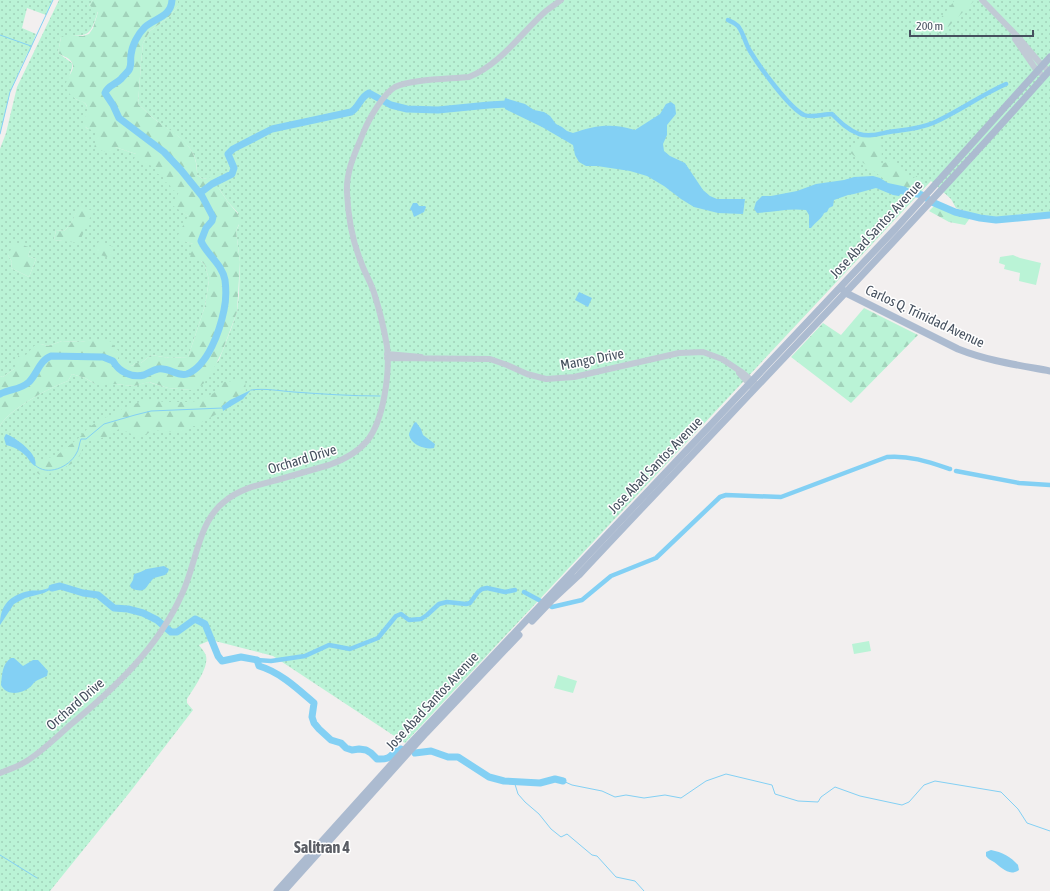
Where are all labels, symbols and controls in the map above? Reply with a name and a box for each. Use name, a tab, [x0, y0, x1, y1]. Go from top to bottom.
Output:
scale bar	[910, 12, 1033, 38]
text: 200 m	[916, 19, 943, 33]
street label: Jose Abad Santos Avenue	[826, 177, 926, 281]
street label: Carlos Q. Trinidad Avenue	[863, 281, 987, 351]
street label: Mango Drive	[559, 345, 625, 373]
street label: Jose Abad Santos Avenue	[605, 413, 705, 517]
street label: Orchard Drive	[266, 441, 338, 477]
street label: Jose Abad Santos Avenue	[382, 649, 482, 753]
street label: Orchard Drive	[43, 675, 107, 733]
district label: Salitran 4	[294, 838, 350, 856]

